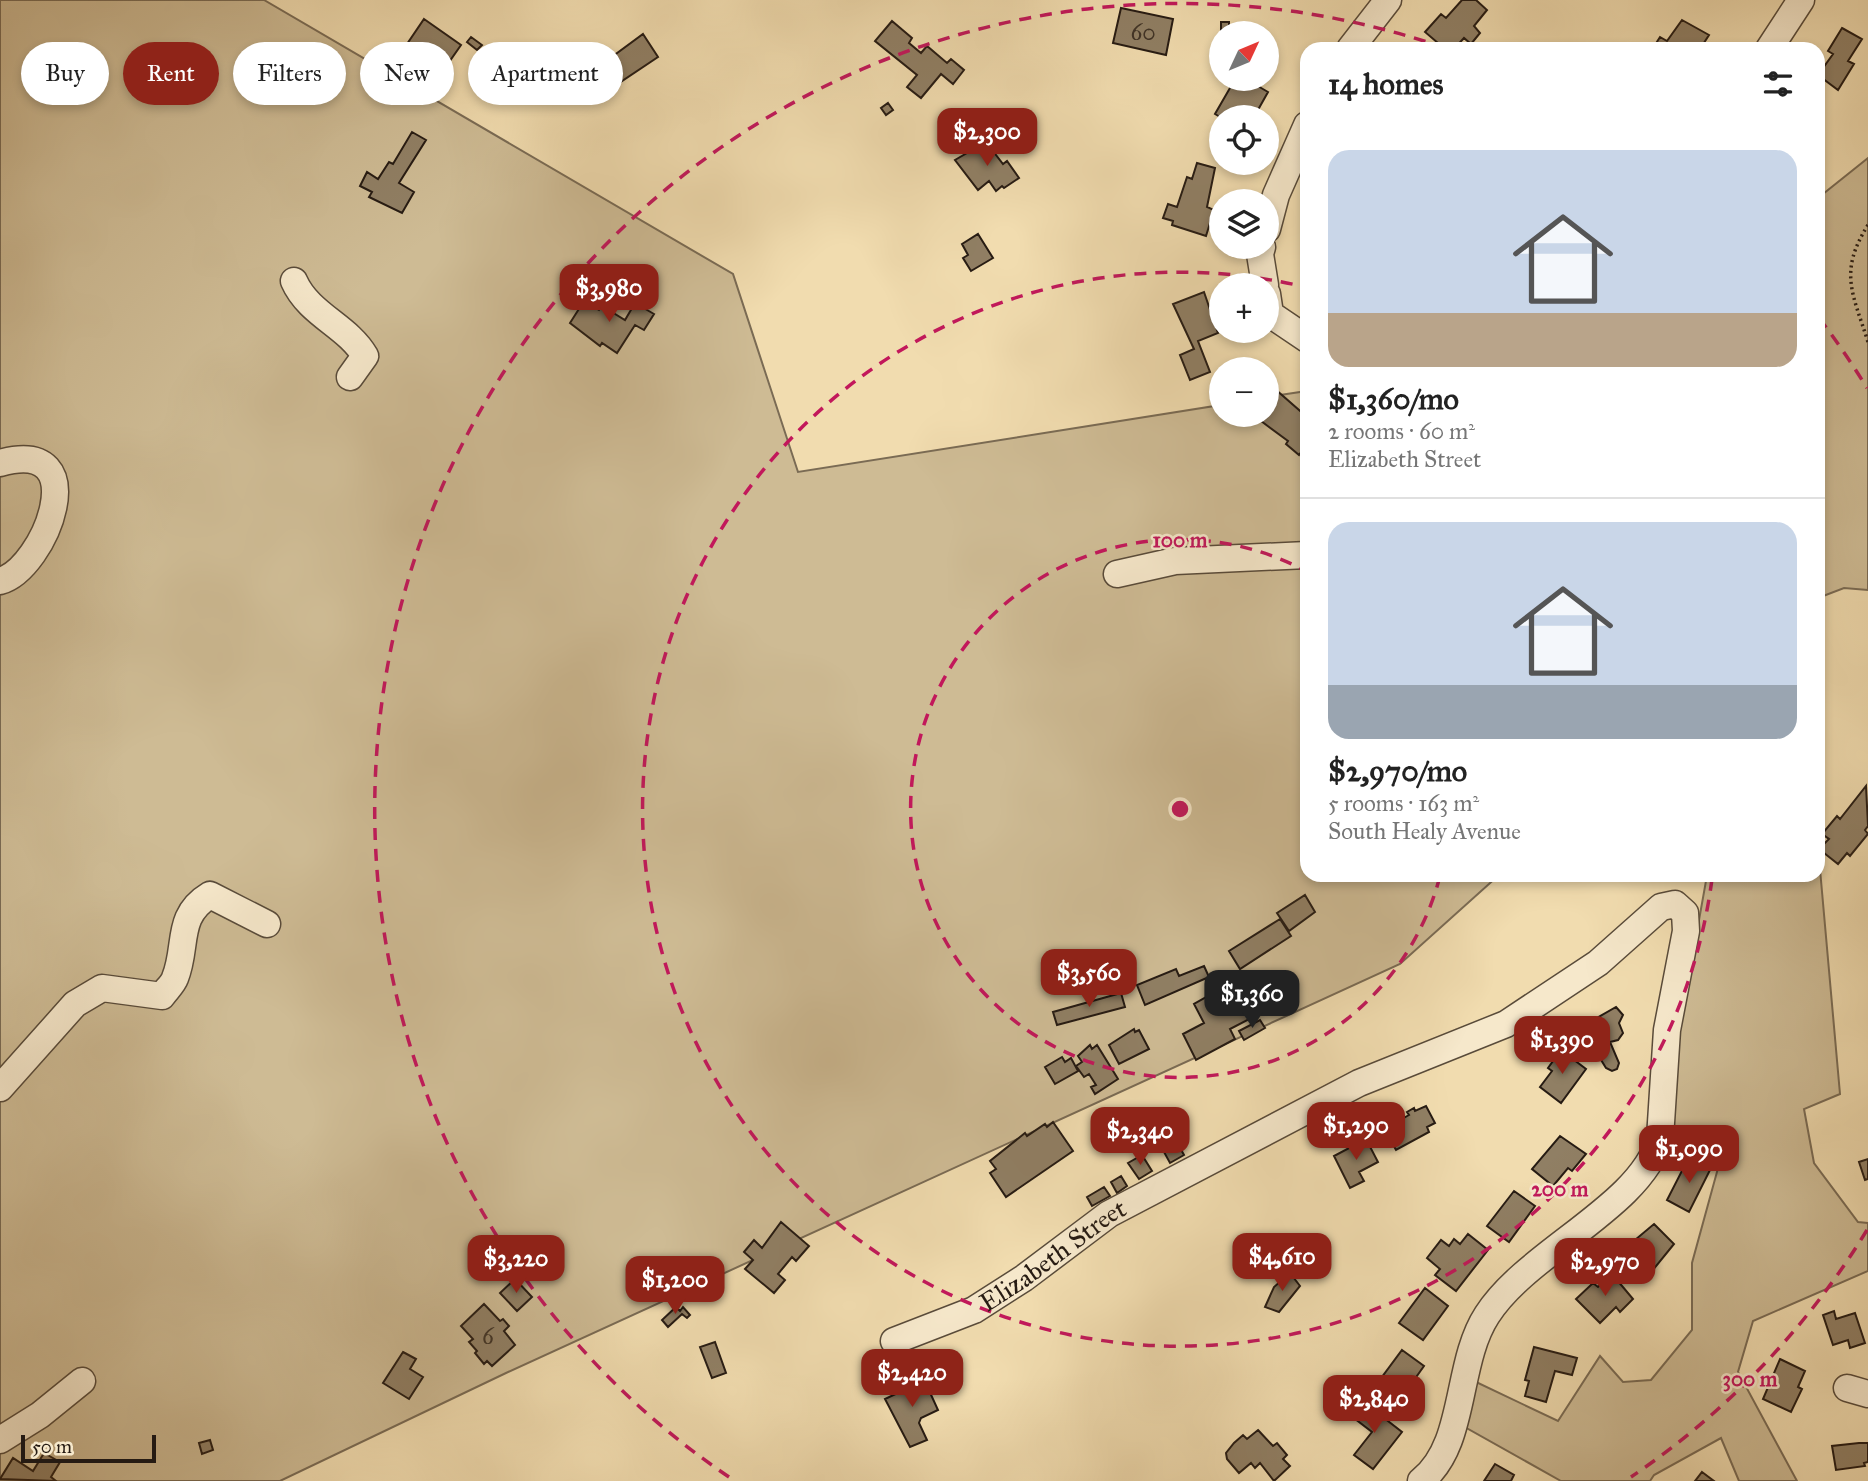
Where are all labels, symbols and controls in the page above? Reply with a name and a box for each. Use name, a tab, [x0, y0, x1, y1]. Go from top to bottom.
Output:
house number: 60	[1130, 18, 1156, 46]
north arrow	[1209, 21, 1279, 91]
map controls	[1209, 21, 1279, 427]
chip: Buy	[21, 42, 109, 105]
chip: Rent	[123, 42, 219, 105]
chip: Filters	[233, 42, 346, 105]
chip: New	[360, 42, 454, 105]
chip: Apartment	[468, 42, 623, 105]
icon: filters	[1759, 65, 1797, 103]
text: 14 homes	[1328, 66, 1443, 102]
button: locate	[1209, 105, 1279, 175]
pin: $2,300	[930, 108, 1044, 168]
text: $2,300	[953, 117, 1021, 145]
button: layers	[1209, 189, 1279, 259]
icon: home	[1500, 196, 1626, 322]
pin: $3,980	[552, 264, 666, 324]
text: $3,980	[576, 273, 642, 301]
button: +	[1209, 273, 1279, 343]
button: −	[1209, 357, 1279, 427]
text: $1,360/mo	[1328, 381, 1459, 417]
text: 2 rooms · 60 m²	[1328, 417, 1475, 445]
text: Elizabeth Street	[1328, 445, 1481, 473]
text: 100 m	[1153, 527, 1208, 553]
icon: home	[1500, 568, 1626, 694]
text: $2,970/mo	[1328, 753, 1467, 789]
text: 5 rooms · 163 m²	[1328, 789, 1479, 817]
centre of rings	[1168, 797, 1192, 821]
text: South Healy Avenue	[1328, 817, 1521, 845]
pin: $3,560	[1032, 950, 1146, 1009]
text: $3,560	[1057, 958, 1121, 986]
pin: $1,360	[1195, 970, 1309, 1030]
text: $1,360	[1220, 979, 1284, 1007]
pin: $1,390	[1505, 1016, 1619, 1076]
text: $1,390	[1530, 1025, 1594, 1053]
pin: $1,290	[1299, 1102, 1413, 1162]
pin: $2,340	[1083, 1108, 1197, 1167]
text: $1,290	[1323, 1111, 1389, 1139]
text: $2,340	[1107, 1116, 1173, 1144]
pin: $1,090	[1632, 1126, 1746, 1185]
text: $1,090	[1655, 1134, 1723, 1162]
text: 200 m	[1532, 1176, 1589, 1202]
street label: Elizabeth Street	[973, 1192, 1132, 1318]
pin: $4,610	[1225, 1234, 1339, 1293]
pin: $3,220	[459, 1236, 573, 1295]
pin: $2,970	[1548, 1238, 1662, 1298]
text: $4,610	[1248, 1242, 1316, 1270]
text: $3,220	[484, 1244, 548, 1272]
text: $2,970	[1570, 1247, 1640, 1275]
pin: $1,200	[618, 1256, 732, 1316]
text: $1,200	[642, 1265, 708, 1293]
house number: 6	[482, 1322, 495, 1350]
pin: $2,420	[855, 1350, 969, 1409]
text: $2,420	[877, 1358, 947, 1386]
text: 300 m	[1722, 1366, 1778, 1392]
pin: $2,840	[1317, 1376, 1431, 1435]
text: $2,840	[1339, 1384, 1409, 1412]
scale bar	[21, 1432, 156, 1464]
text: 50 m	[32, 1435, 72, 1458]

